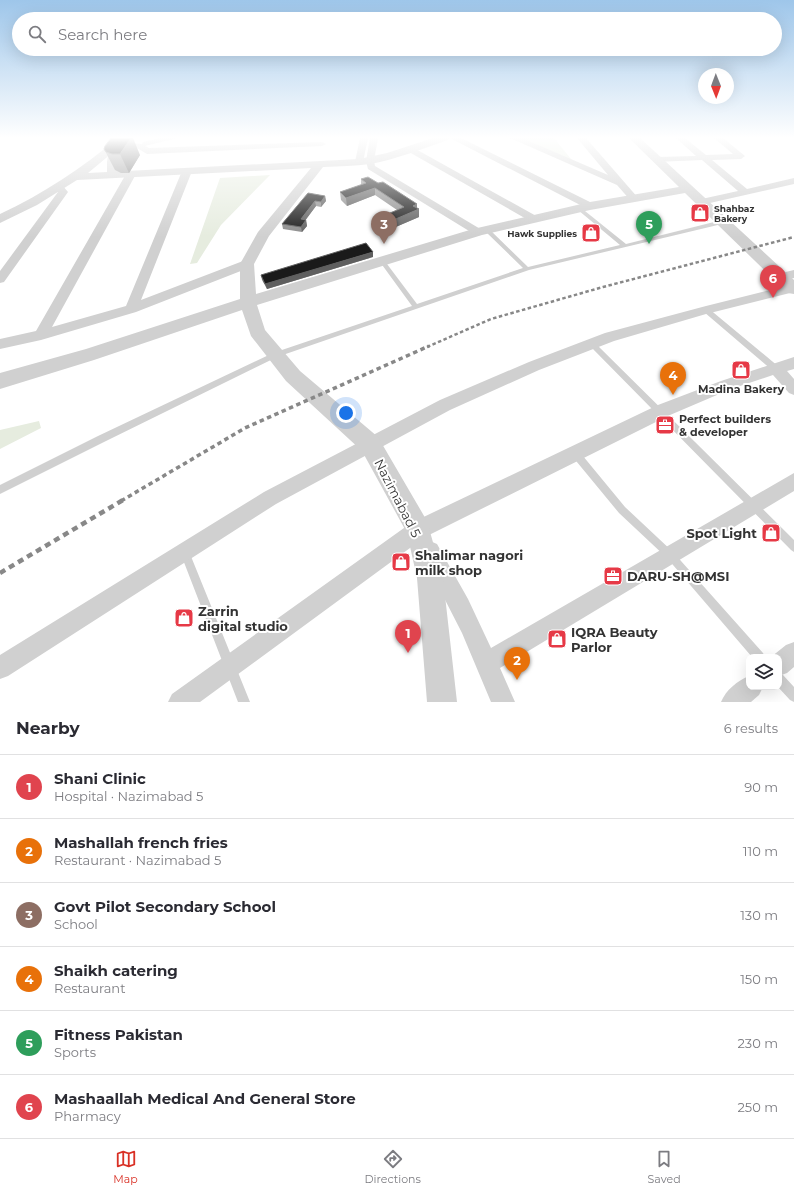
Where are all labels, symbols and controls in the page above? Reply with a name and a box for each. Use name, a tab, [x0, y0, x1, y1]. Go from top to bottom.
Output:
search box	[12, 12, 782, 56]
icon: search	[26, 23, 48, 45]
text: Search here	[58, 25, 147, 44]
north arrow	[698, 68, 734, 104]
shop icon: Shahbaz Bakery	[689, 202, 711, 224]
place label: Shahbaz Bakery	[714, 203, 754, 224]
pin: 3	[371, 211, 397, 244]
pin: 5	[636, 211, 662, 244]
shop icon: Hawk Supplies	[580, 222, 602, 244]
place label: Hawk Supplies	[507, 228, 577, 239]
pin: 6	[760, 265, 786, 298]
shop icon: Madina Bakery	[730, 359, 752, 381]
pin: 4	[660, 362, 686, 395]
place label: Madina Bakery	[698, 382, 785, 396]
your location	[336, 403, 356, 423]
place label: Perfect builders & developer	[679, 412, 771, 439]
office icon: Perfect builders & developer	[654, 414, 676, 436]
street label: Nazimabad 5	[371, 456, 425, 540]
shop icon: Spot Light	[760, 522, 782, 544]
place label: Spot Light	[686, 525, 757, 541]
place label: Shalimar nagori milk shop	[415, 547, 523, 578]
shop icon: Shalimar nagori milk shop	[390, 551, 412, 573]
office icon: DARU-SH@MSI	[602, 565, 624, 587]
place label: DARU-SH@MSI	[627, 568, 729, 584]
place label: Zarrin digital studio	[198, 603, 288, 634]
shop icon: Zarrin digital studio	[173, 607, 195, 629]
pin: 1	[395, 620, 421, 653]
place label: IQRA Beauty Parlor	[571, 624, 658, 655]
shop icon: IQRA Beauty Parlor	[546, 628, 568, 650]
pin: 2	[504, 647, 530, 680]
map controls	[746, 654, 782, 690]
button: layers	[746, 654, 782, 690]
text: Nearby	[16, 718, 80, 738]
text: 6 results	[724, 720, 778, 736]
text: Shani Clinic	[54, 769, 146, 788]
text: 1	[26, 779, 32, 795]
text: 90 m	[744, 779, 778, 795]
text: Hospital · Nazimabad 5	[54, 788, 203, 804]
text: Mashallah french fries	[54, 833, 228, 852]
text: 2	[25, 843, 33, 859]
text: 110 m	[743, 843, 778, 859]
text: Restaurant · Nazimabad 5	[54, 852, 221, 868]
text: Govt Pilot Secondary School	[54, 897, 276, 916]
text: 3	[25, 907, 33, 923]
text: 130 m	[740, 907, 778, 923]
text: School	[54, 916, 98, 932]
text: Shaikh catering	[54, 961, 178, 980]
text: 4	[25, 971, 33, 987]
text: 150 m	[740, 971, 778, 987]
text: Restaurant	[54, 980, 125, 996]
text: Fitness Pakistan	[54, 1025, 183, 1044]
text: 5	[25, 1035, 33, 1051]
text: 230 m	[737, 1035, 778, 1051]
text: Sports	[54, 1044, 96, 1060]
text: Mashaallah Medical And General Store	[54, 1089, 356, 1108]
text: 6	[25, 1099, 33, 1115]
text: 250 m	[737, 1099, 778, 1115]
text: Pharmacy	[54, 1108, 121, 1124]
tab: Map	[113, 1148, 138, 1186]
tab: Directions	[365, 1148, 421, 1186]
tab: Saved	[648, 1148, 681, 1186]

